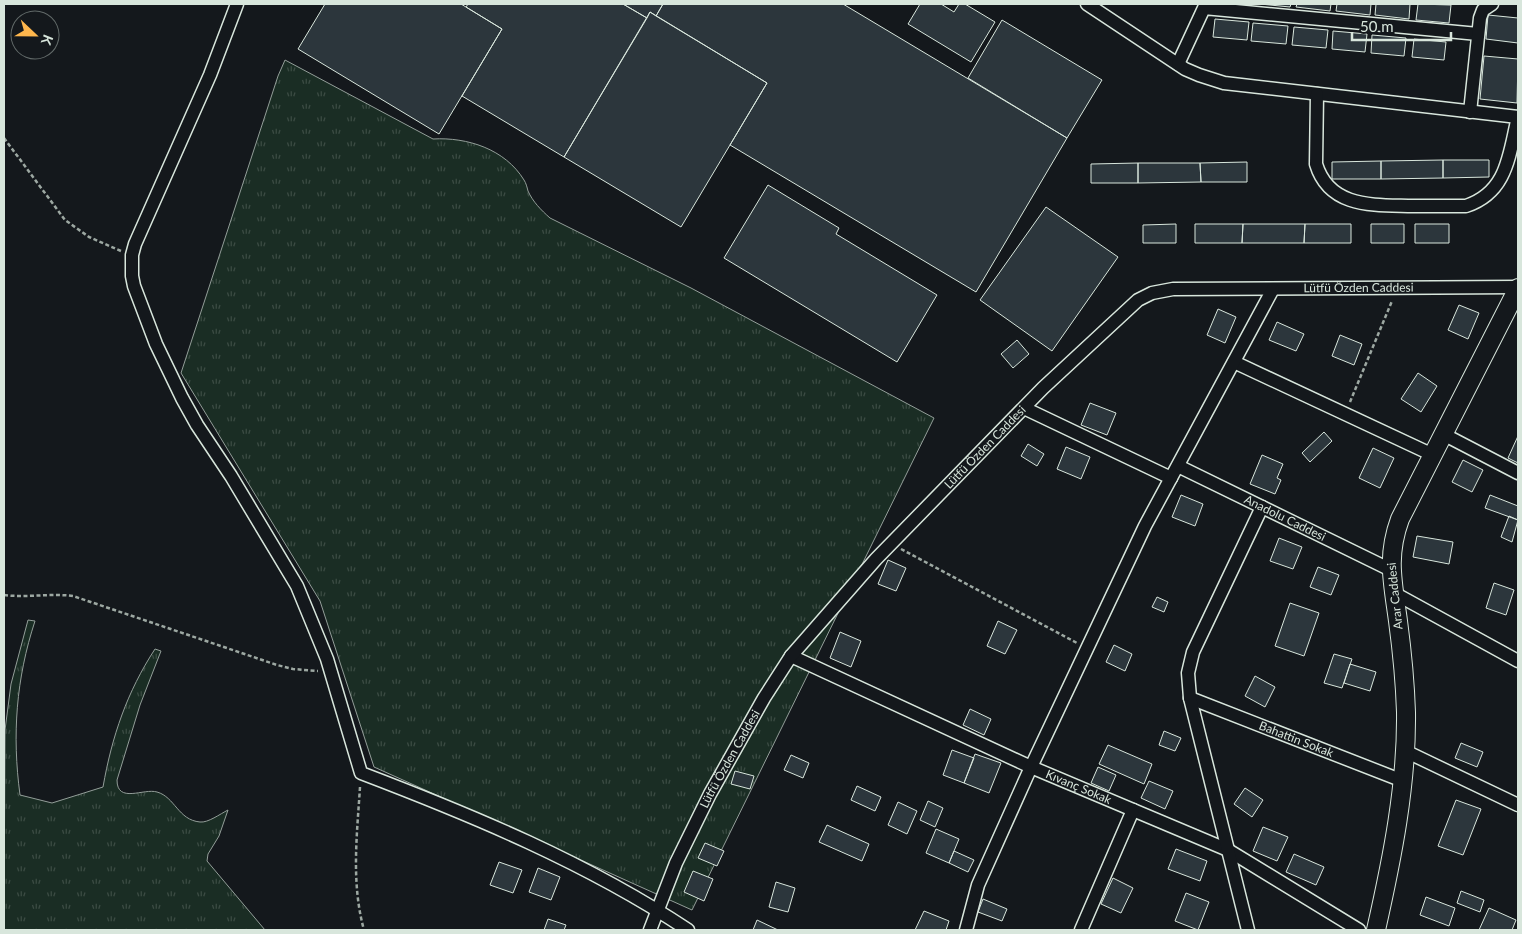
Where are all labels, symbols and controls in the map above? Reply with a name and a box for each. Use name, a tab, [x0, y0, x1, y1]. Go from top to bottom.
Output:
north arrow	[10, 10, 60, 60]
scale bar	[1352, 10, 1451, 42]
text: 50 m	[1360, 17, 1394, 35]
text: K	[38, 32, 57, 48]
street label: Lütfü Özden Caddesi	[1303, 280, 1414, 295]
street label: Lütfü Özden Caddesi	[941, 402, 1029, 492]
street label: Anadolu Caddesi	[1242, 492, 1328, 544]
street label: Arar Caddesi	[1384, 562, 1405, 630]
street label: Lütfü Özden Caddesi	[696, 707, 763, 810]
street label: Bahattin Sokak	[1257, 718, 1337, 761]
street label: Kıvanç Sokak	[1044, 766, 1115, 807]

